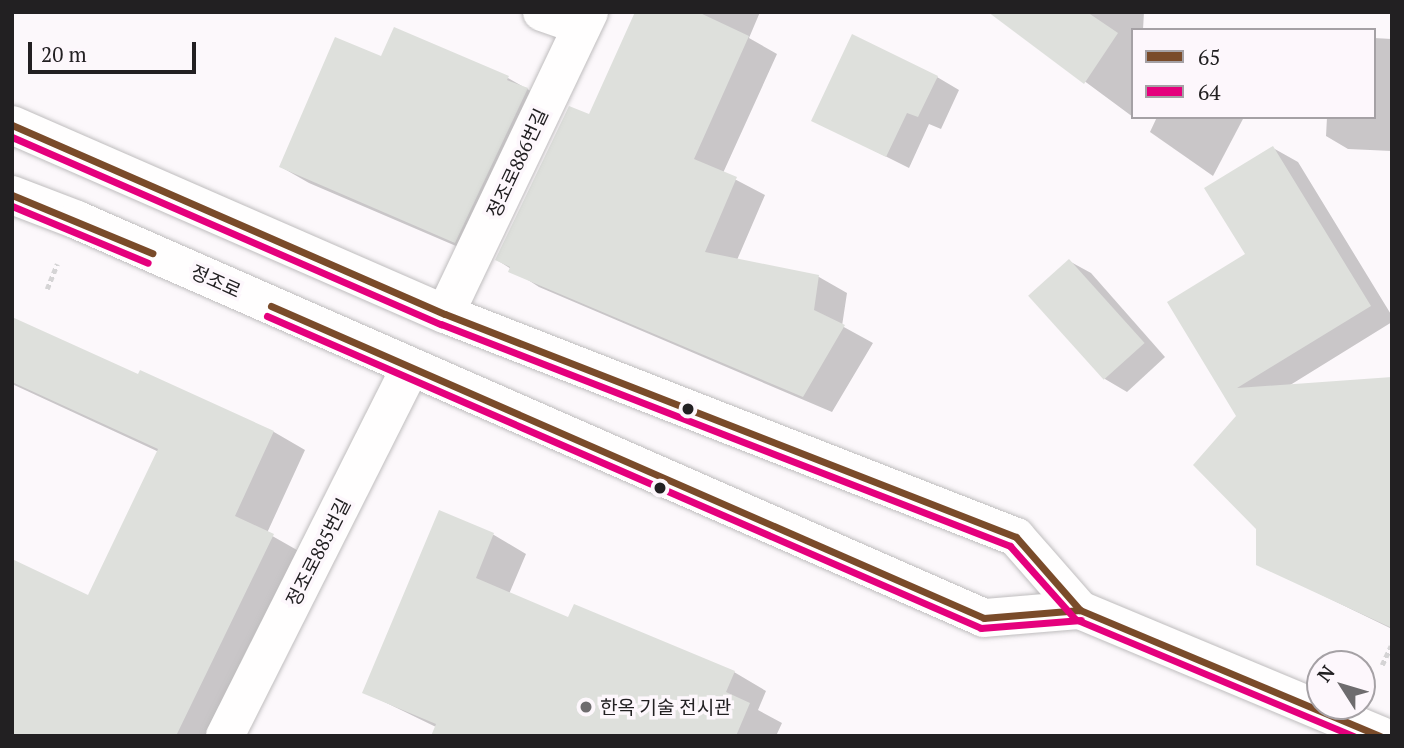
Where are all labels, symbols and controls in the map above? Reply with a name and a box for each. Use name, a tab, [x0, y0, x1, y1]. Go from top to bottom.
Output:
scale bar	[32, 28, 200, 72]
legend	[1131, 28, 1376, 119]
text: 20 m	[41, 40, 87, 68]
text: 65	[1198, 43, 1220, 71]
text: 64	[1198, 78, 1220, 106]
street label: 정조로886번길	[482, 105, 552, 221]
street label: 정조로	[187, 260, 245, 302]
unlabelled marker	[681, 402, 695, 416]
unlabelled marker	[653, 481, 667, 495]
street label: 정조로885번길	[281, 494, 355, 610]
north arrow	[1306, 650, 1376, 720]
text: N	[1311, 660, 1340, 687]
place label: 한옥 기술 전시관	[600, 696, 732, 718]
marker: 한옥 기술 전시관	[578, 699, 594, 715]

